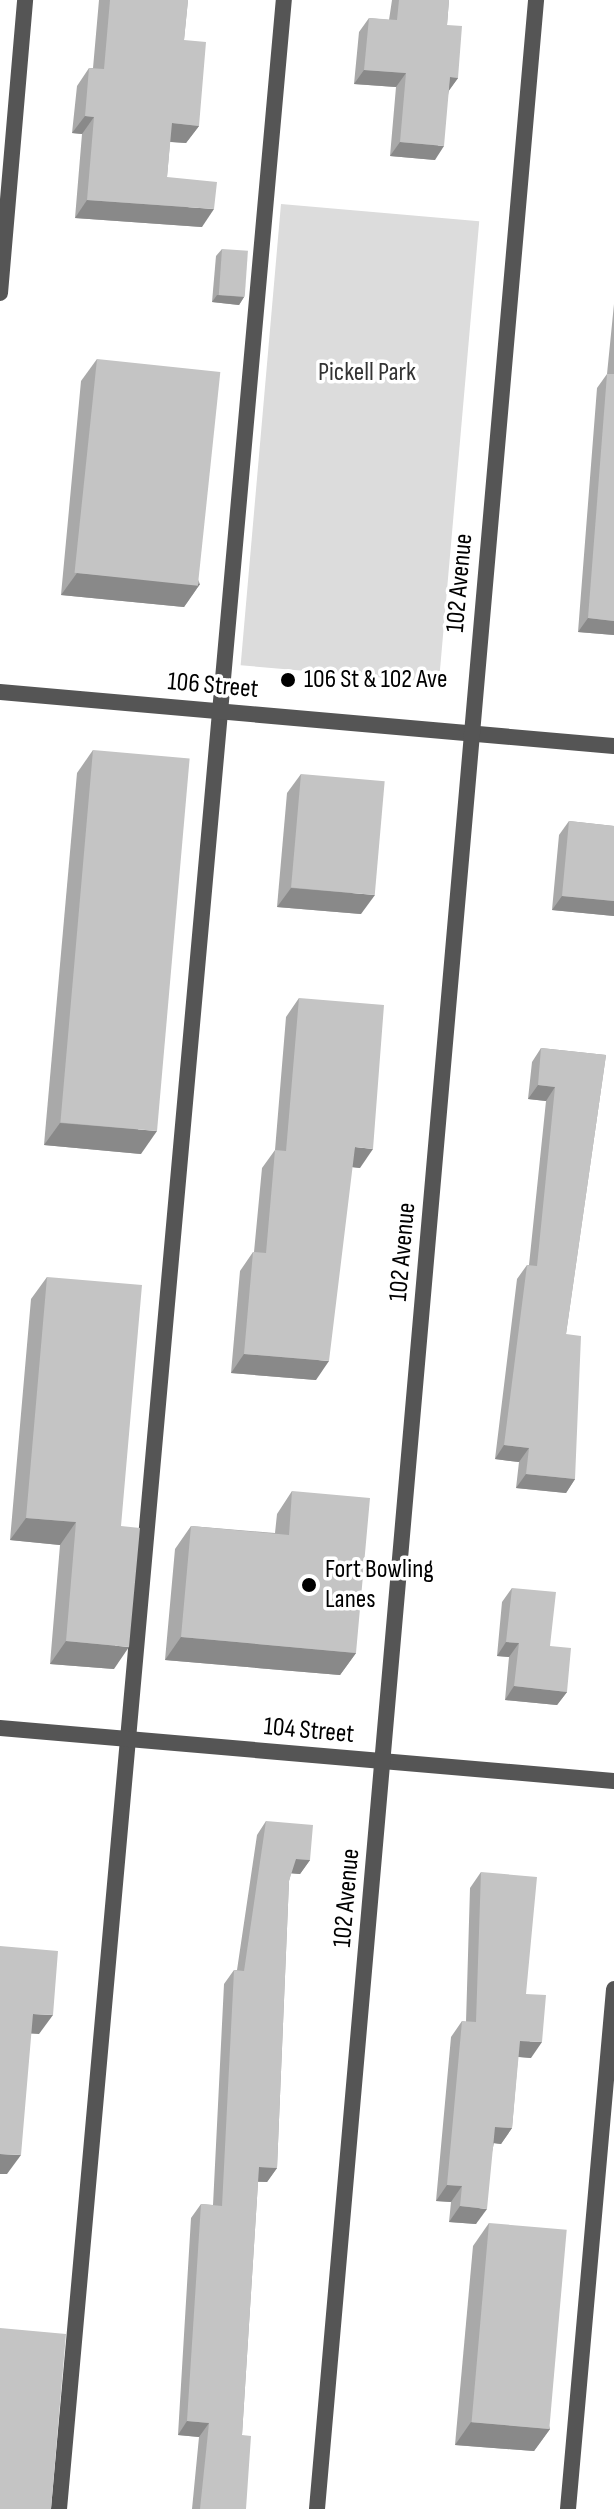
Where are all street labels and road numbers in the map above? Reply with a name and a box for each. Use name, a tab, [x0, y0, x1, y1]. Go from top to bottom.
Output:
street label: 102 Avenue	[440, 532, 480, 634]
street label: 106 Street	[166, 666, 260, 706]
street label: 102 Avenue	[383, 1201, 423, 1303]
street label: 104 Street	[263, 1712, 355, 1750]
street label: 102 Avenue	[327, 1847, 367, 1949]

